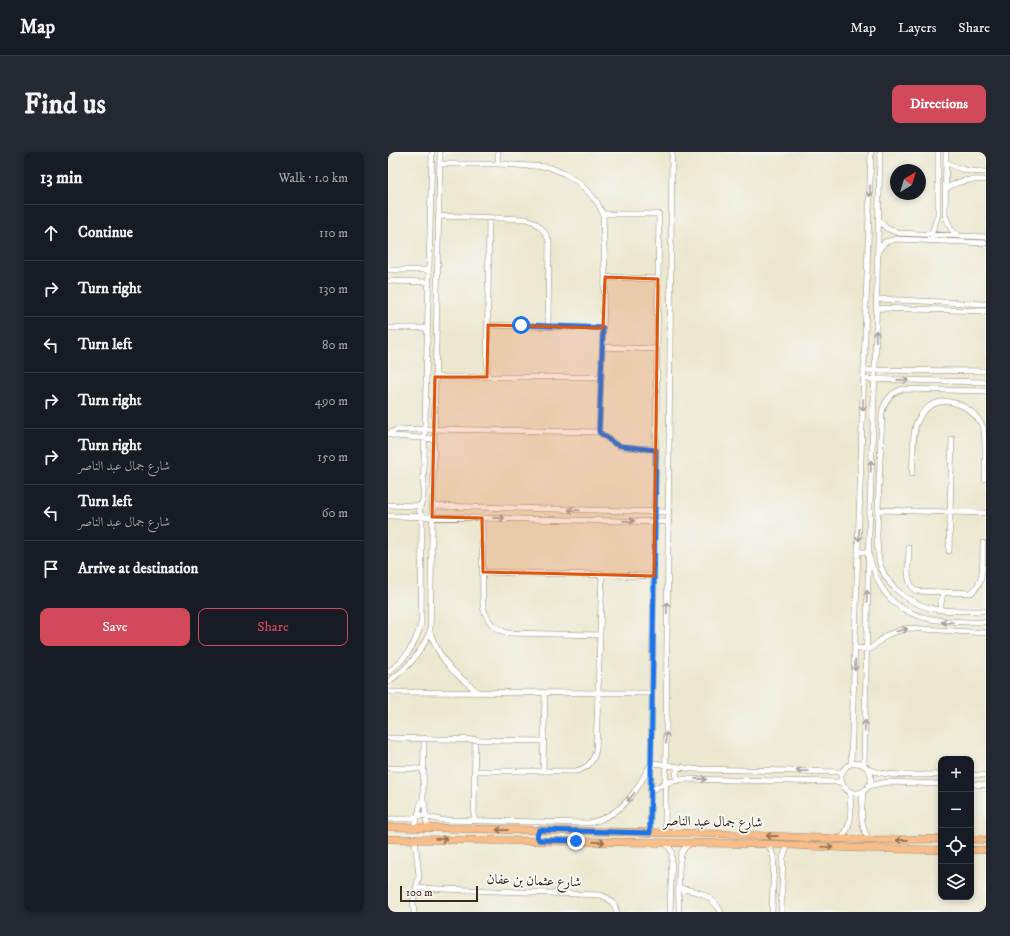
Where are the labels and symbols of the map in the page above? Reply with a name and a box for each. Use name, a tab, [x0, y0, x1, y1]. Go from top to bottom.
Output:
north arrow	[890, 164, 926, 200]
one-way arrow	[866, 184, 874, 197]
route start	[512, 316, 530, 334]
one-way arrow	[872, 330, 879, 343]
one-way arrow	[896, 376, 909, 384]
one-way arrow	[859, 398, 867, 411]
one-way arrow	[868, 460, 875, 473]
one-way arrow	[568, 506, 581, 513]
one-way arrow	[492, 514, 505, 522]
one-way arrow	[622, 517, 635, 525]
one-way arrow	[855, 528, 863, 541]
one-way arrow	[864, 590, 871, 603]
one-way arrow	[664, 602, 671, 615]
one-way arrow	[941, 618, 954, 625]
one-way arrow	[896, 625, 909, 633]
one-way arrow	[851, 658, 858, 671]
one-way arrow	[861, 720, 869, 733]
one-way arrow	[662, 732, 670, 745]
one-way arrow	[796, 767, 809, 775]
one-way arrow	[694, 775, 707, 783]
one-way arrow	[626, 792, 635, 803]
street label: شارع جمال عبد الناصر	[661, 812, 763, 834]
one-way arrow	[496, 826, 509, 834]
route end	[567, 832, 585, 850]
one-way arrow	[766, 832, 779, 840]
one-way arrow	[434, 836, 447, 843]
one-way arrow	[896, 836, 909, 843]
one-way arrow	[592, 838, 605, 846]
one-way arrow	[820, 843, 833, 851]
street label: شارع عثمان بن عفان	[486, 870, 582, 894]
scale bar	[400, 884, 478, 903]

